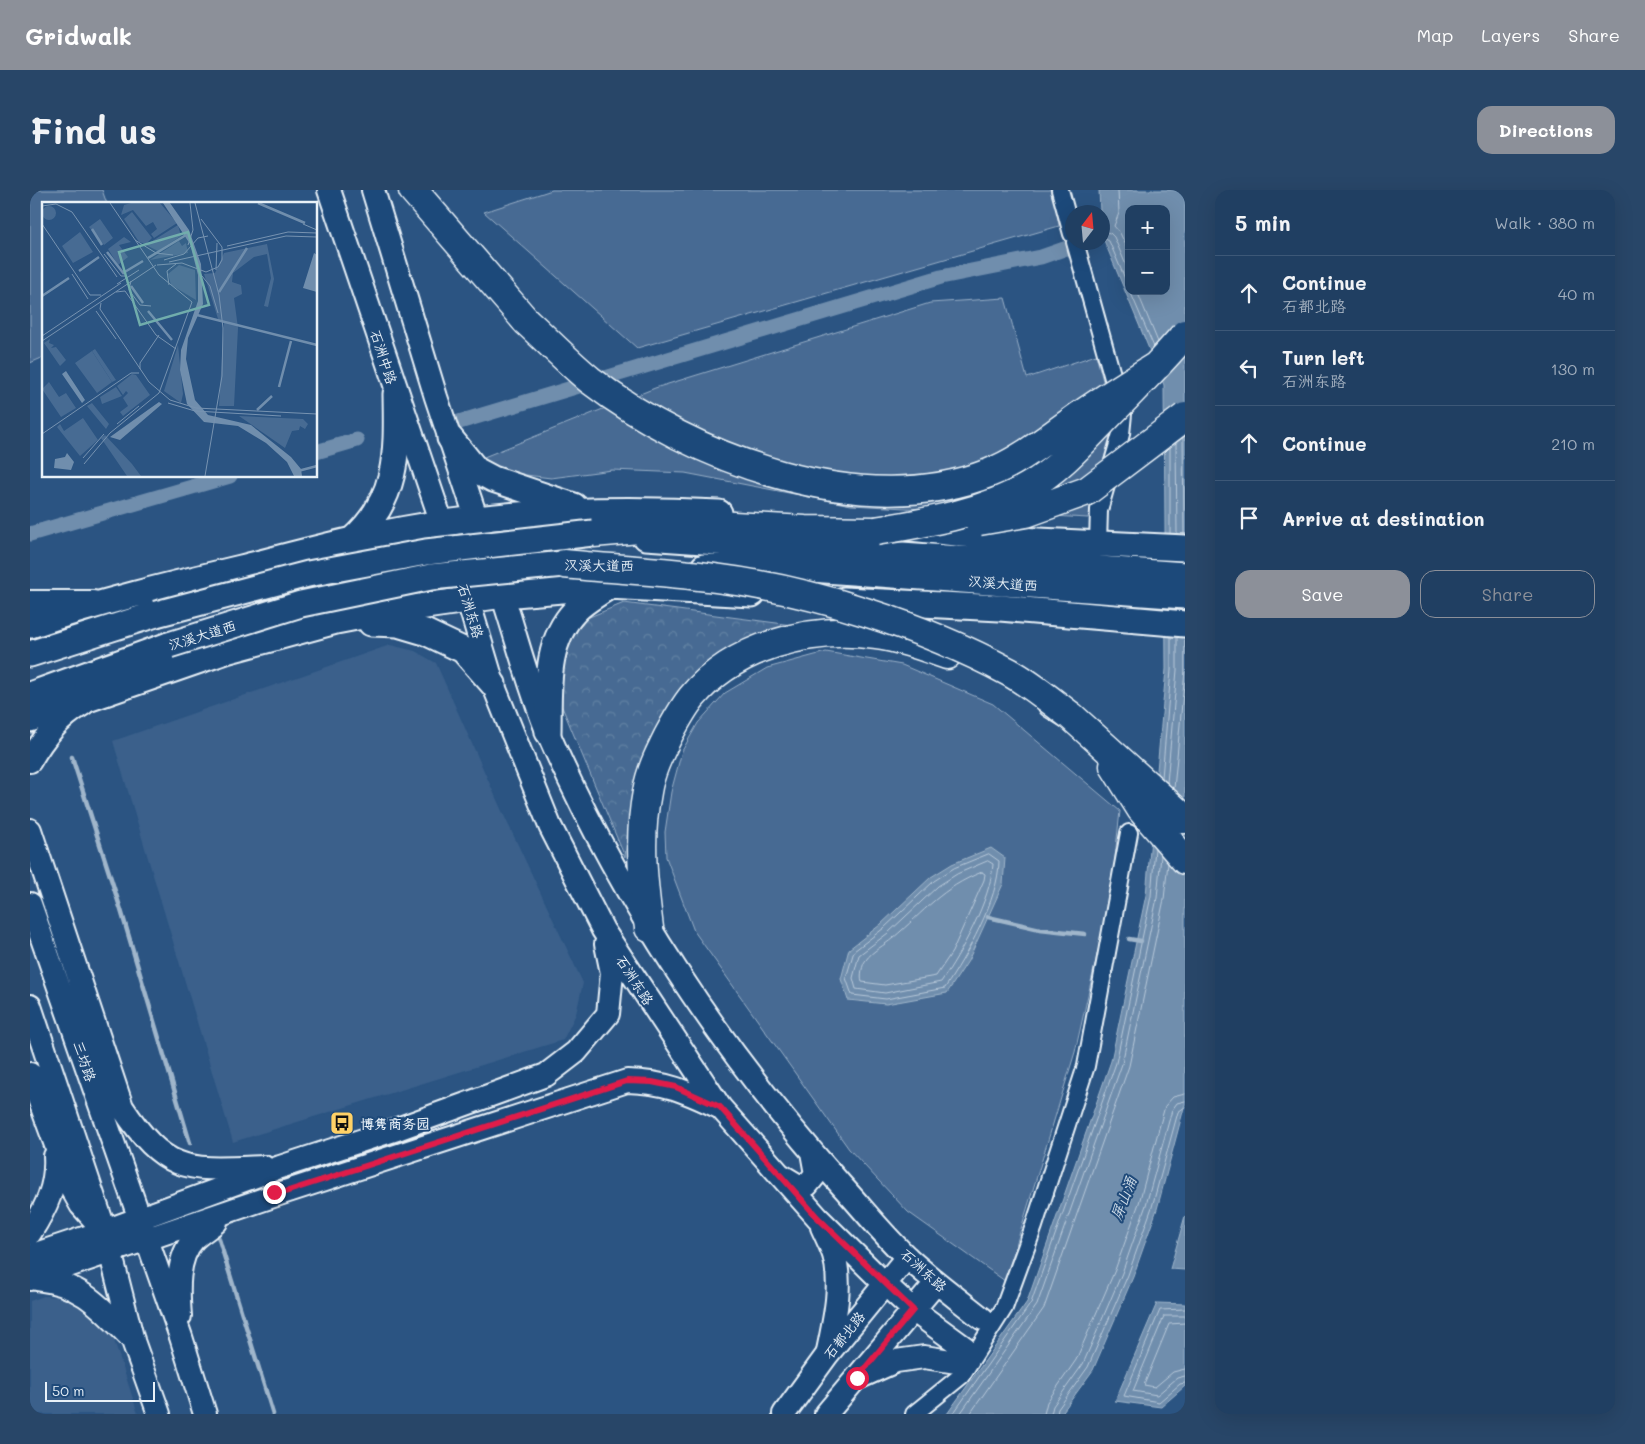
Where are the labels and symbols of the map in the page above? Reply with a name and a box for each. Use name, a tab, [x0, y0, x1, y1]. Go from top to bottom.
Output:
inset map	[42, 202, 318, 478]
north arrow	[1065, 205, 1110, 250]
street label: 石洲中路	[366, 327, 402, 387]
street label: 汉溪大道西	[564, 555, 634, 575]
street label: 汉溪大道西	[967, 571, 1039, 595]
street label: 石洲东路	[454, 581, 488, 641]
street label: 汉溪大道西	[166, 616, 238, 654]
street label: 石洲东路	[612, 951, 658, 1009]
street label: 三坊路	[69, 1038, 101, 1084]
bus stop icon: 博隽商务园	[329, 1110, 355, 1136]
place label: 博隽商务园	[360, 1114, 430, 1133]
water label: 屏山涌	[1106, 1172, 1141, 1223]
route end	[263, 1181, 286, 1204]
street label: 石洲东路	[897, 1244, 951, 1296]
street label: 石都北路	[819, 1307, 869, 1363]
route start	[846, 1367, 869, 1390]
scale bar	[45, 1379, 155, 1402]

